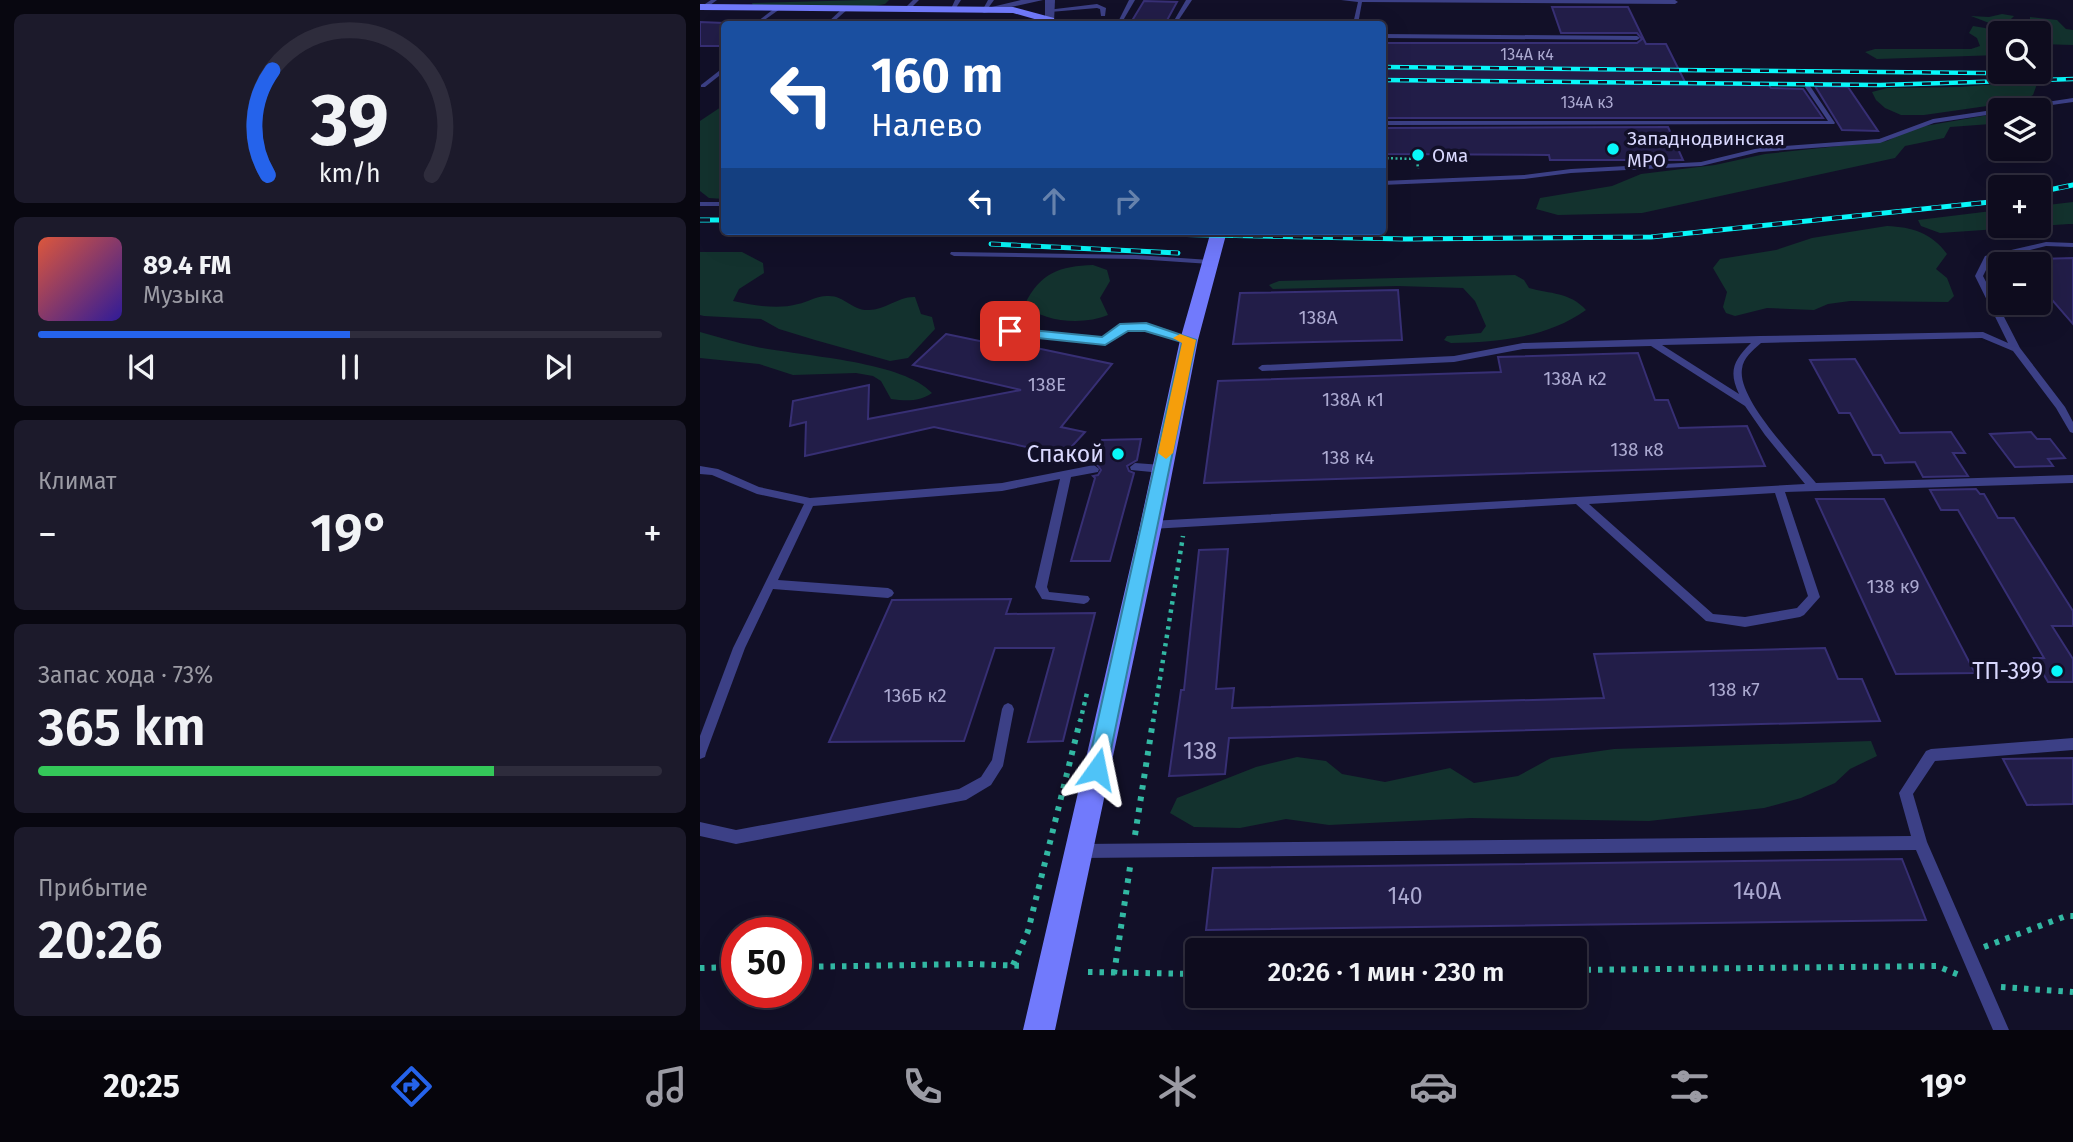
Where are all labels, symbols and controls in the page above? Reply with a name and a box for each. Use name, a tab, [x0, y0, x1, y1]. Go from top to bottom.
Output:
map controls	[1988, 21, 2051, 315]
button: search	[1988, 21, 2051, 84]
house number: 134А к4	[1500, 45, 1554, 64]
text: 160 m	[871, 46, 1003, 105]
icon: left	[756, 49, 847, 140]
text: 39	[310, 77, 389, 164]
house number: 134А к3	[1560, 93, 1614, 112]
button: layers	[1988, 98, 2051, 161]
text: Налево	[871, 106, 983, 144]
place label: Западнодвинская МРО	[1627, 127, 1785, 172]
marker: Западнодвинская МРО	[1605, 141, 1621, 157]
place label: Ома	[1432, 144, 1468, 167]
marker: Ома	[1410, 147, 1426, 163]
text: km/h	[319, 158, 381, 188]
button: +	[1988, 175, 2051, 238]
icon: left	[962, 182, 1000, 220]
icon: ahead	[1035, 182, 1073, 220]
icon: right	[1108, 182, 1146, 220]
text: 89.4 FM	[143, 250, 231, 281]
button: −	[1988, 252, 2051, 315]
text: Музыка	[143, 281, 224, 309]
pin	[980, 301, 1040, 361]
house number: 138А	[1298, 306, 1338, 329]
icon: arrive	[991, 312, 1029, 350]
icon: previous	[123, 348, 161, 386]
icon: pause	[331, 348, 369, 386]
icon: next	[539, 348, 577, 386]
house number: 138А к2	[1543, 367, 1607, 390]
house number: 138Е	[1028, 373, 1066, 396]
house number: 138А к1	[1322, 388, 1384, 411]
house number: 138 к8	[1610, 438, 1664, 461]
place label: Спакой	[1026, 440, 1104, 468]
marker: Спакой	[1110, 446, 1126, 462]
house number: 138 к4	[1322, 446, 1374, 469]
text: Климат	[38, 467, 116, 495]
text: 19°	[310, 502, 390, 565]
text: −	[38, 511, 57, 557]
text: +	[643, 511, 662, 557]
house number: 138 к9	[1867, 575, 1919, 598]
place label: ТП-399	[1972, 657, 2043, 685]
text: Запас хода · 73%	[38, 661, 213, 689]
marker: ТП-399	[2049, 663, 2065, 679]
house number: 138 к7	[1708, 678, 1760, 701]
house number: 136Б к2	[883, 684, 947, 707]
text: 365 km	[38, 696, 206, 759]
position arrow	[1060, 732, 1134, 806]
house number: 138	[1183, 737, 1217, 765]
text: Прибытие	[38, 874, 148, 902]
house number: 140А	[1733, 877, 1782, 905]
house number: 140	[1387, 882, 1423, 910]
text: 20:26	[38, 909, 163, 972]
speed limit sign: 50	[721, 917, 812, 1008]
text: 20:26 · 1 мин · 230 m	[1268, 957, 1504, 988]
icon: directions	[387, 1062, 436, 1111]
icon: music	[642, 1062, 691, 1111]
icon: phone	[898, 1062, 947, 1111]
icon: climate	[1153, 1062, 1202, 1111]
icon: car	[1409, 1062, 1458, 1111]
icon: filters	[1665, 1062, 1714, 1111]
text: 20:25	[103, 1067, 180, 1105]
text: 19°	[1920, 1067, 1970, 1105]

